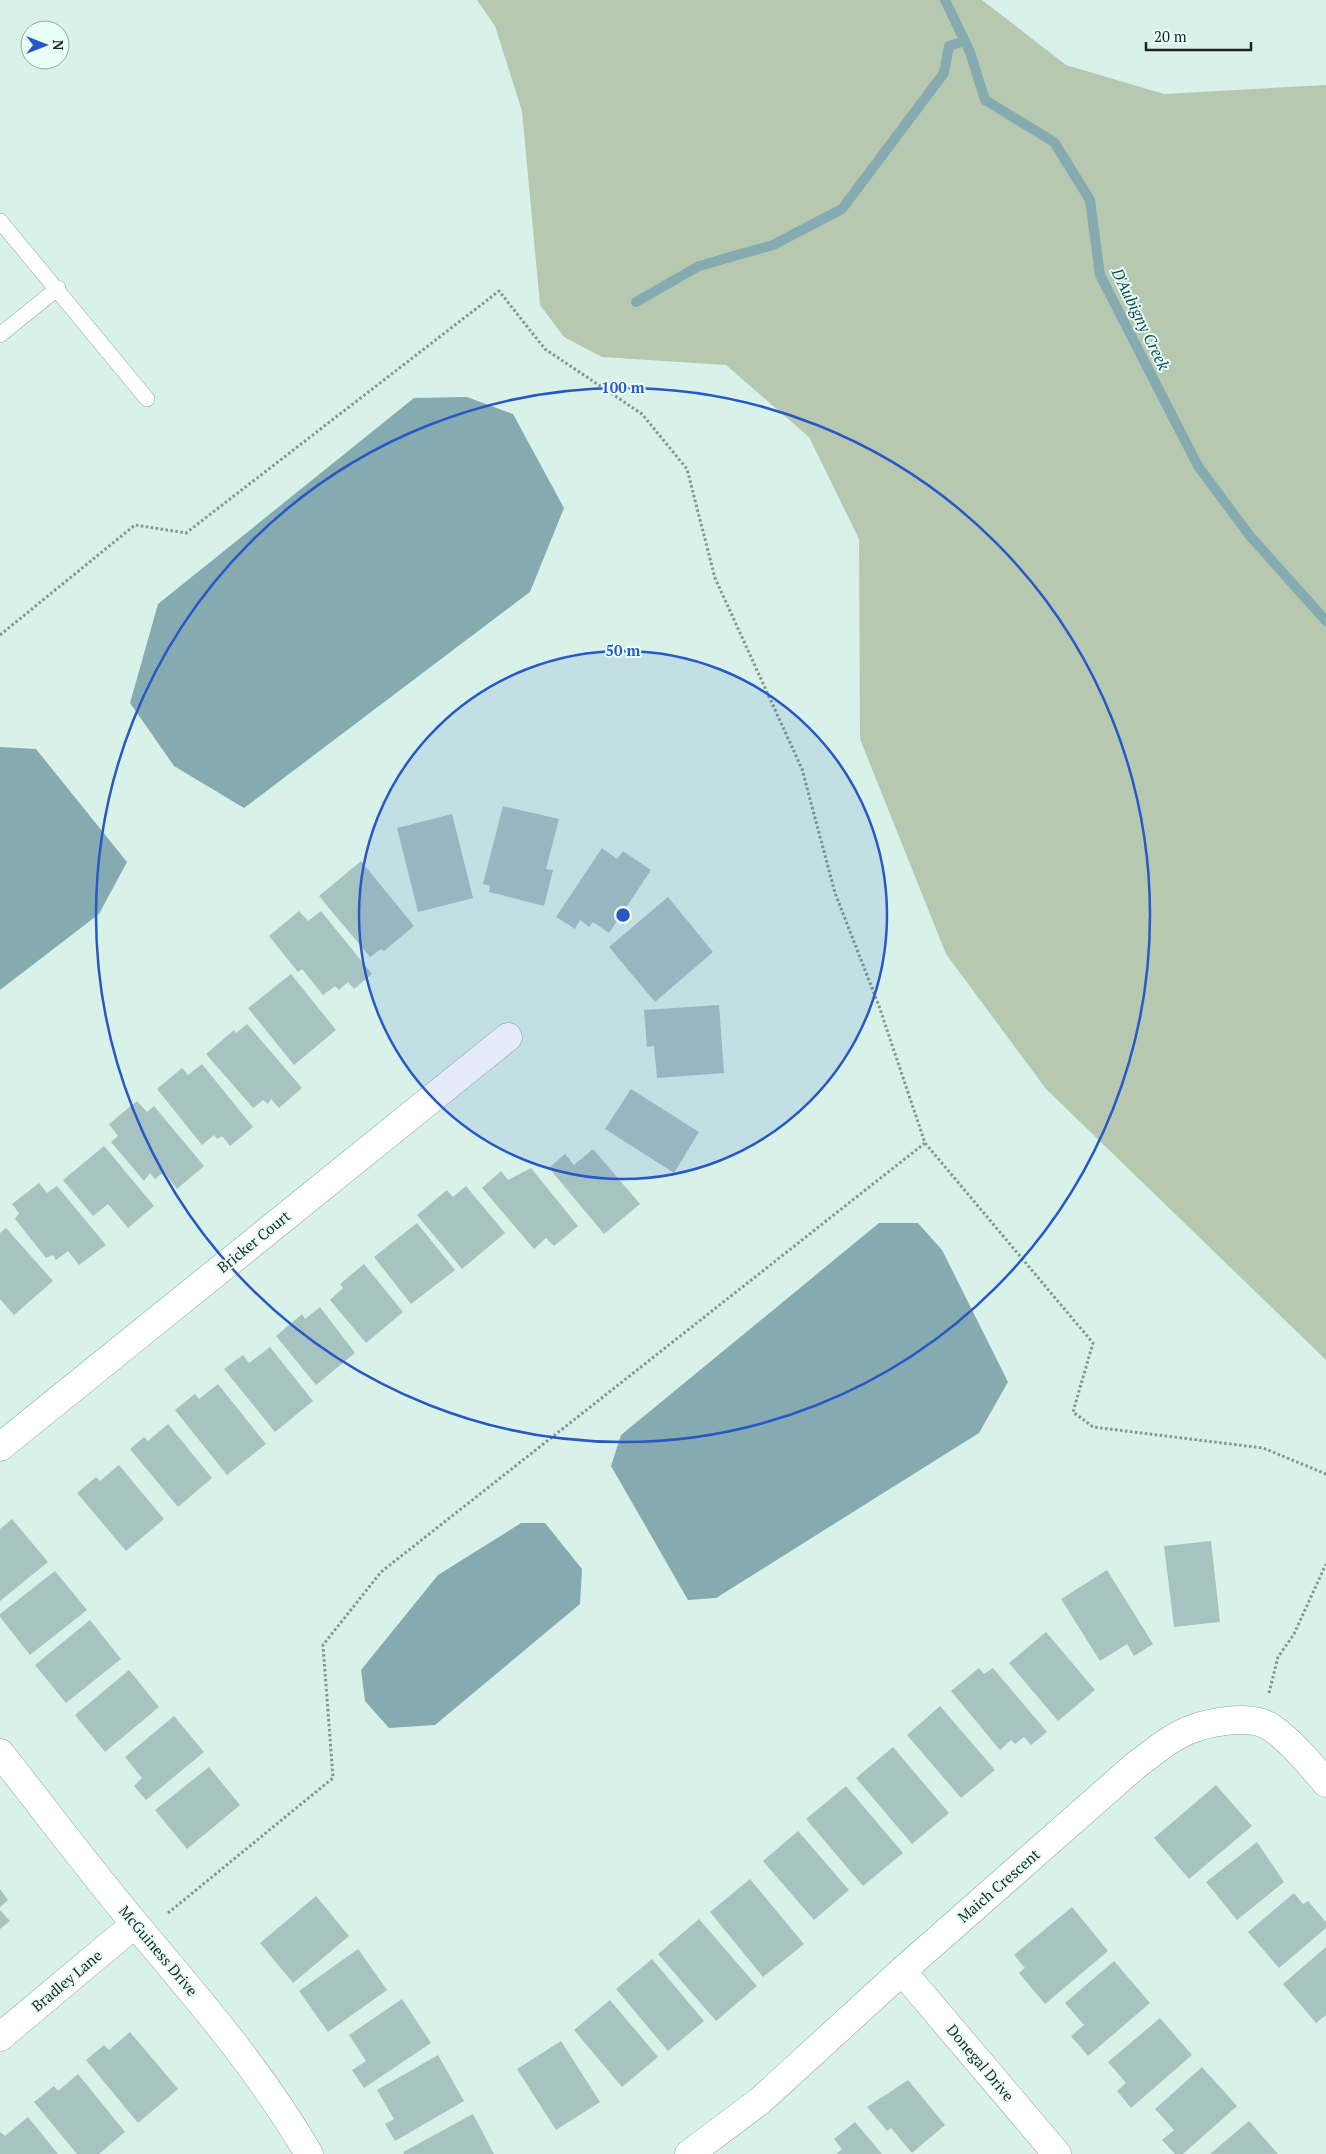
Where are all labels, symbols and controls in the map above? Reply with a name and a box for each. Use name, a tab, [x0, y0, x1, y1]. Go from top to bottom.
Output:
north arrow	[20, 20, 70, 70]
scale bar	[1146, 20, 1251, 52]
text: 20 m	[1154, 26, 1187, 46]
text: N	[49, 40, 68, 51]
water label: D'Aubigny Creek	[1106, 263, 1175, 374]
text: 100 m	[601, 377, 645, 397]
text: 50 m	[606, 640, 641, 660]
centre of rings	[614, 906, 632, 924]
street label: Bricker Court	[213, 1205, 294, 1277]
street label: Maich Crescent	[953, 1844, 1044, 1926]
street label: McGuiness Drive	[115, 1901, 203, 2000]
street label: Bradley Lane	[27, 1945, 106, 2016]
street label: Donegal Drive	[943, 2020, 1019, 2105]

